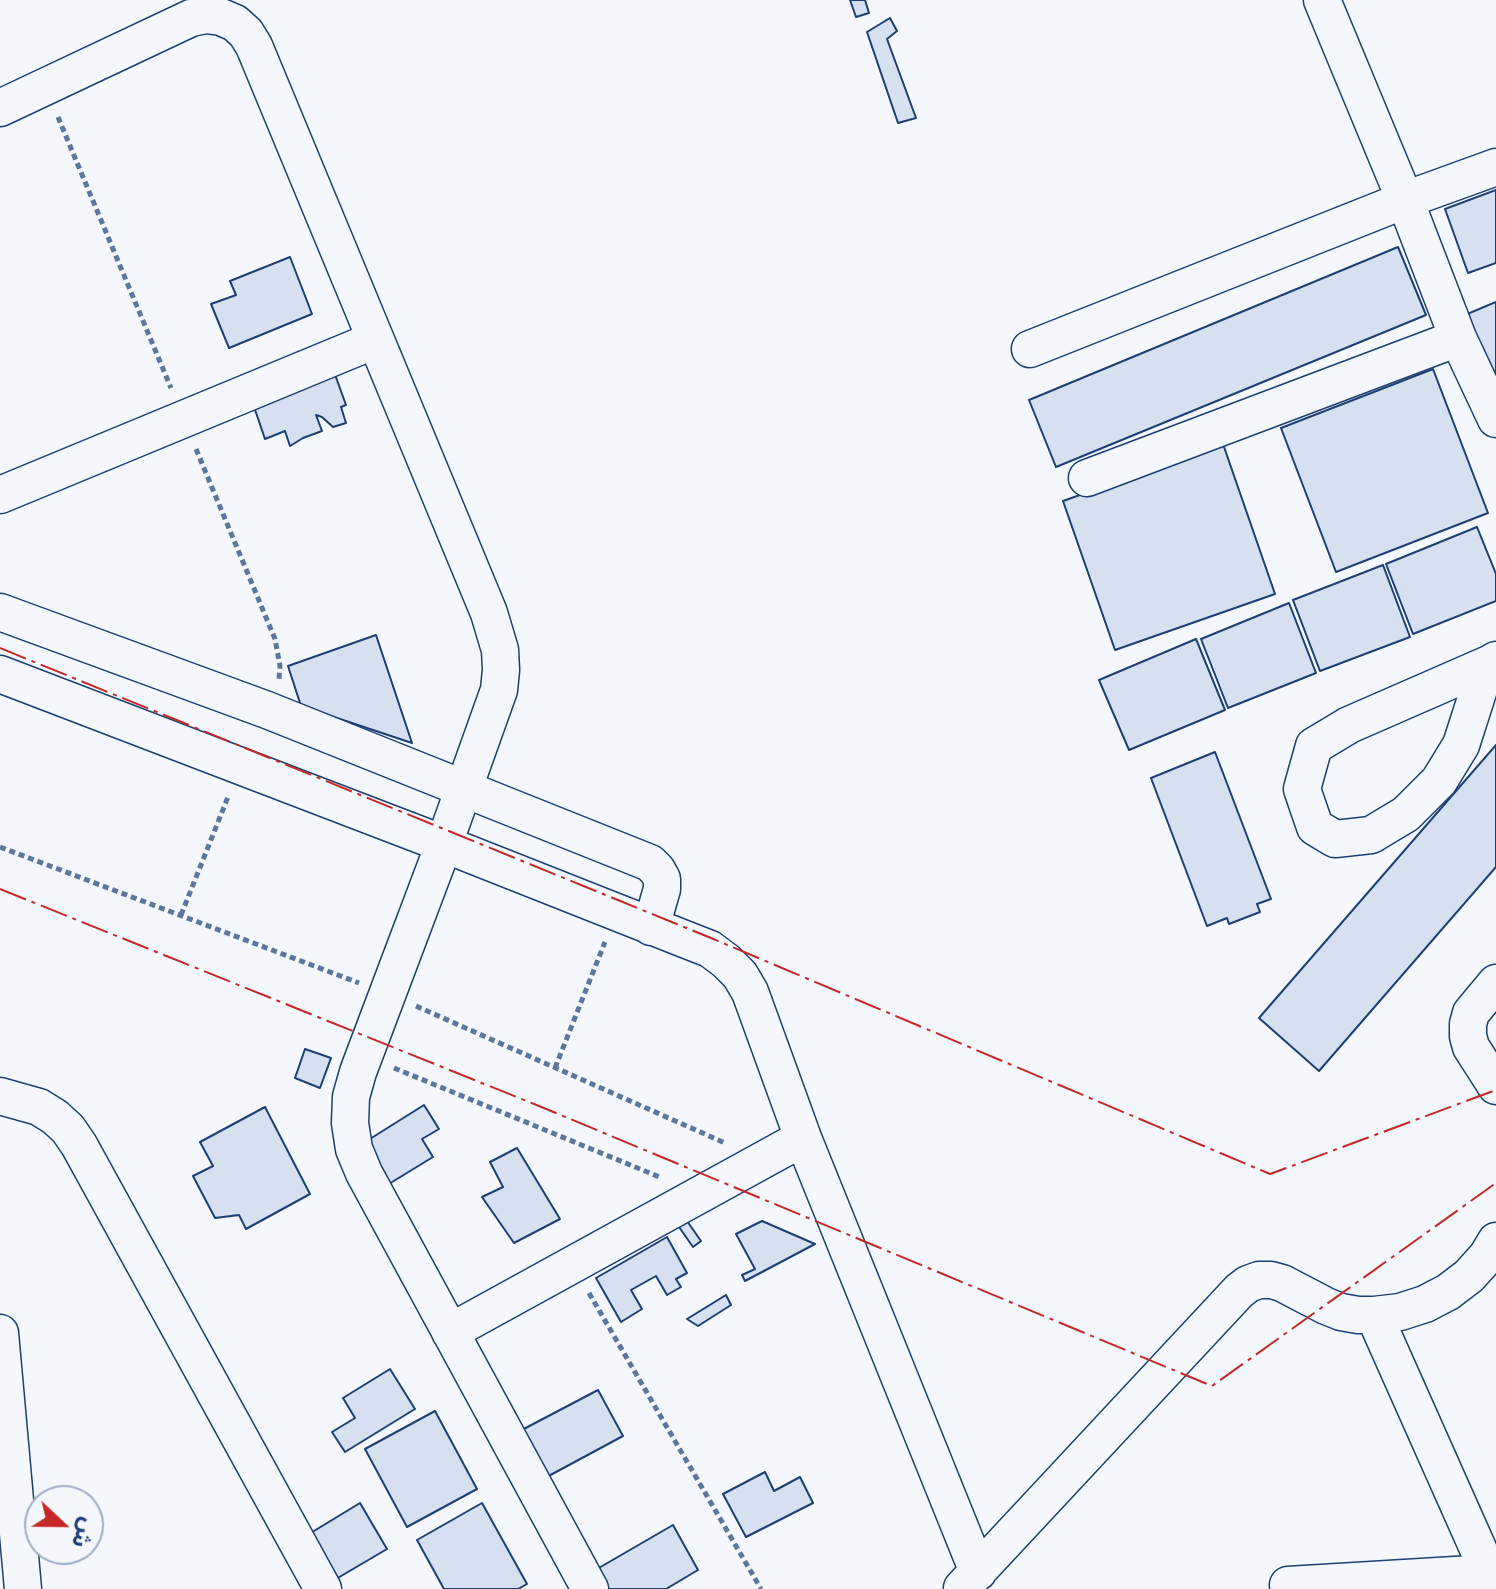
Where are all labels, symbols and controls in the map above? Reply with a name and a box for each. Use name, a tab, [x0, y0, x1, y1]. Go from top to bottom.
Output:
north arrow	[24, 1485, 104, 1565]
text: ش	[66, 1514, 104, 1553]

